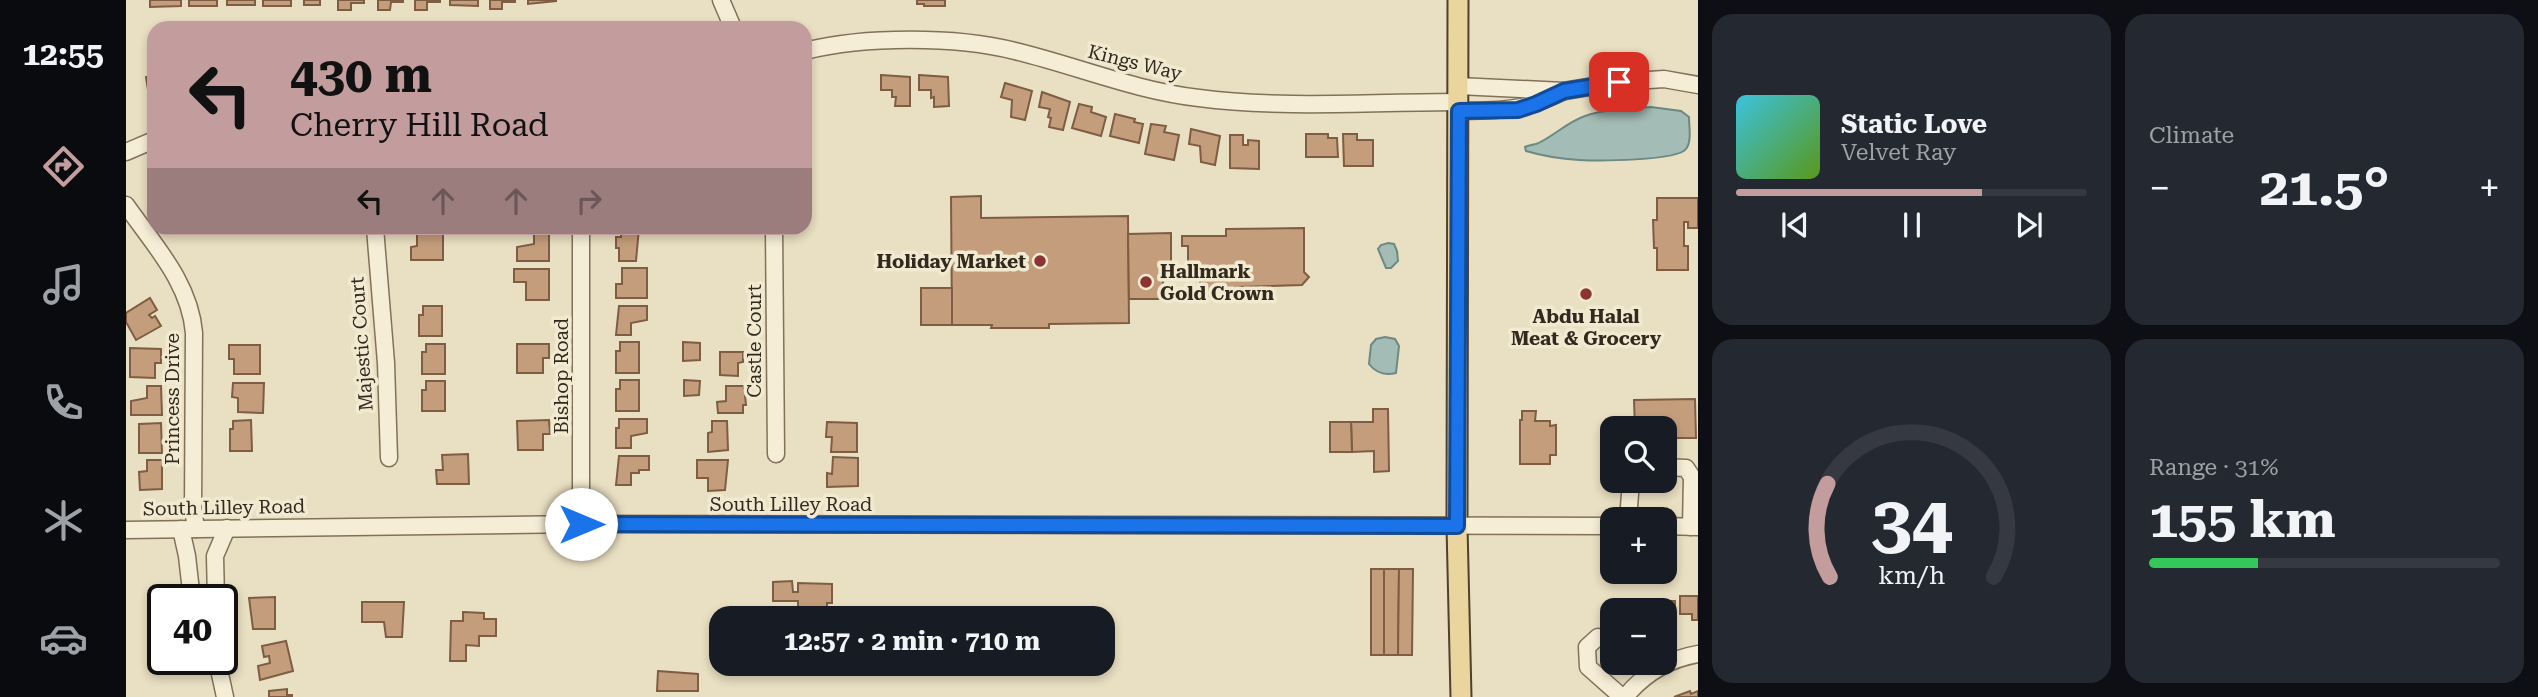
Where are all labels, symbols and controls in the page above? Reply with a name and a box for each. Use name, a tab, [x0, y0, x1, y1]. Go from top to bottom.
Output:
text: 12:55	[22, 35, 104, 73]
street label: Kings Way	[1085, 40, 1185, 85]
text: 430 m	[290, 47, 432, 104]
icon: left	[175, 49, 266, 140]
pin	[1589, 52, 1649, 112]
icon: arrive	[1600, 63, 1638, 101]
text: Cherry Hill Road	[290, 106, 549, 144]
text: Static Love	[1841, 109, 1987, 139]
text: Climate	[2149, 122, 2234, 149]
text: Velvet Ray	[1841, 139, 1956, 166]
icon: directions	[39, 142, 88, 191]
text: 21.5°	[2260, 157, 2389, 218]
text: −	[2149, 166, 2170, 210]
text: +	[2479, 166, 2500, 210]
icon: left	[351, 182, 389, 220]
icon: ahead	[424, 182, 462, 220]
icon: ahead	[497, 182, 535, 220]
icon: right	[570, 182, 608, 220]
icon: previous	[1776, 206, 1814, 244]
icon: pause	[1893, 206, 1931, 244]
icon: next	[2010, 206, 2048, 244]
place label: Holiday Market	[877, 250, 1026, 273]
marker: Holiday Market	[1032, 253, 1048, 269]
icon: music	[39, 260, 88, 309]
place label: Hallmark Gold Crown	[1160, 260, 1274, 305]
marker: Hallmark Gold Crown	[1138, 274, 1154, 290]
street label: Majestic Court	[345, 276, 378, 412]
street label: Castle Court	[743, 284, 766, 398]
marker: Abdu Halal Meat & Grocery	[1578, 286, 1594, 302]
place label: Abdu Halal Meat & Grocery	[1511, 305, 1662, 350]
street label: Bishop Road	[550, 318, 573, 434]
street label: Princess Drive	[161, 333, 184, 465]
icon: phone	[39, 378, 88, 427]
map controls	[1600, 416, 1677, 675]
button: search	[1600, 416, 1677, 493]
text: Range · 31%	[2149, 454, 2278, 481]
text: 34	[1871, 480, 1952, 565]
position arrow	[544, 487, 618, 561]
text: 155 km	[2149, 489, 2336, 550]
street label: South Lilley Road	[710, 493, 872, 516]
street label: South Lilley Road	[143, 495, 305, 520]
icon: climate	[39, 496, 88, 545]
button: +	[1600, 507, 1677, 584]
text: km/h	[1878, 561, 1945, 590]
speed limit sign: 40	[147, 584, 238, 675]
button: −	[1600, 598, 1677, 675]
icon: car	[39, 614, 88, 663]
text: 12:57 · 2 min · 710 m	[784, 626, 1040, 656]

